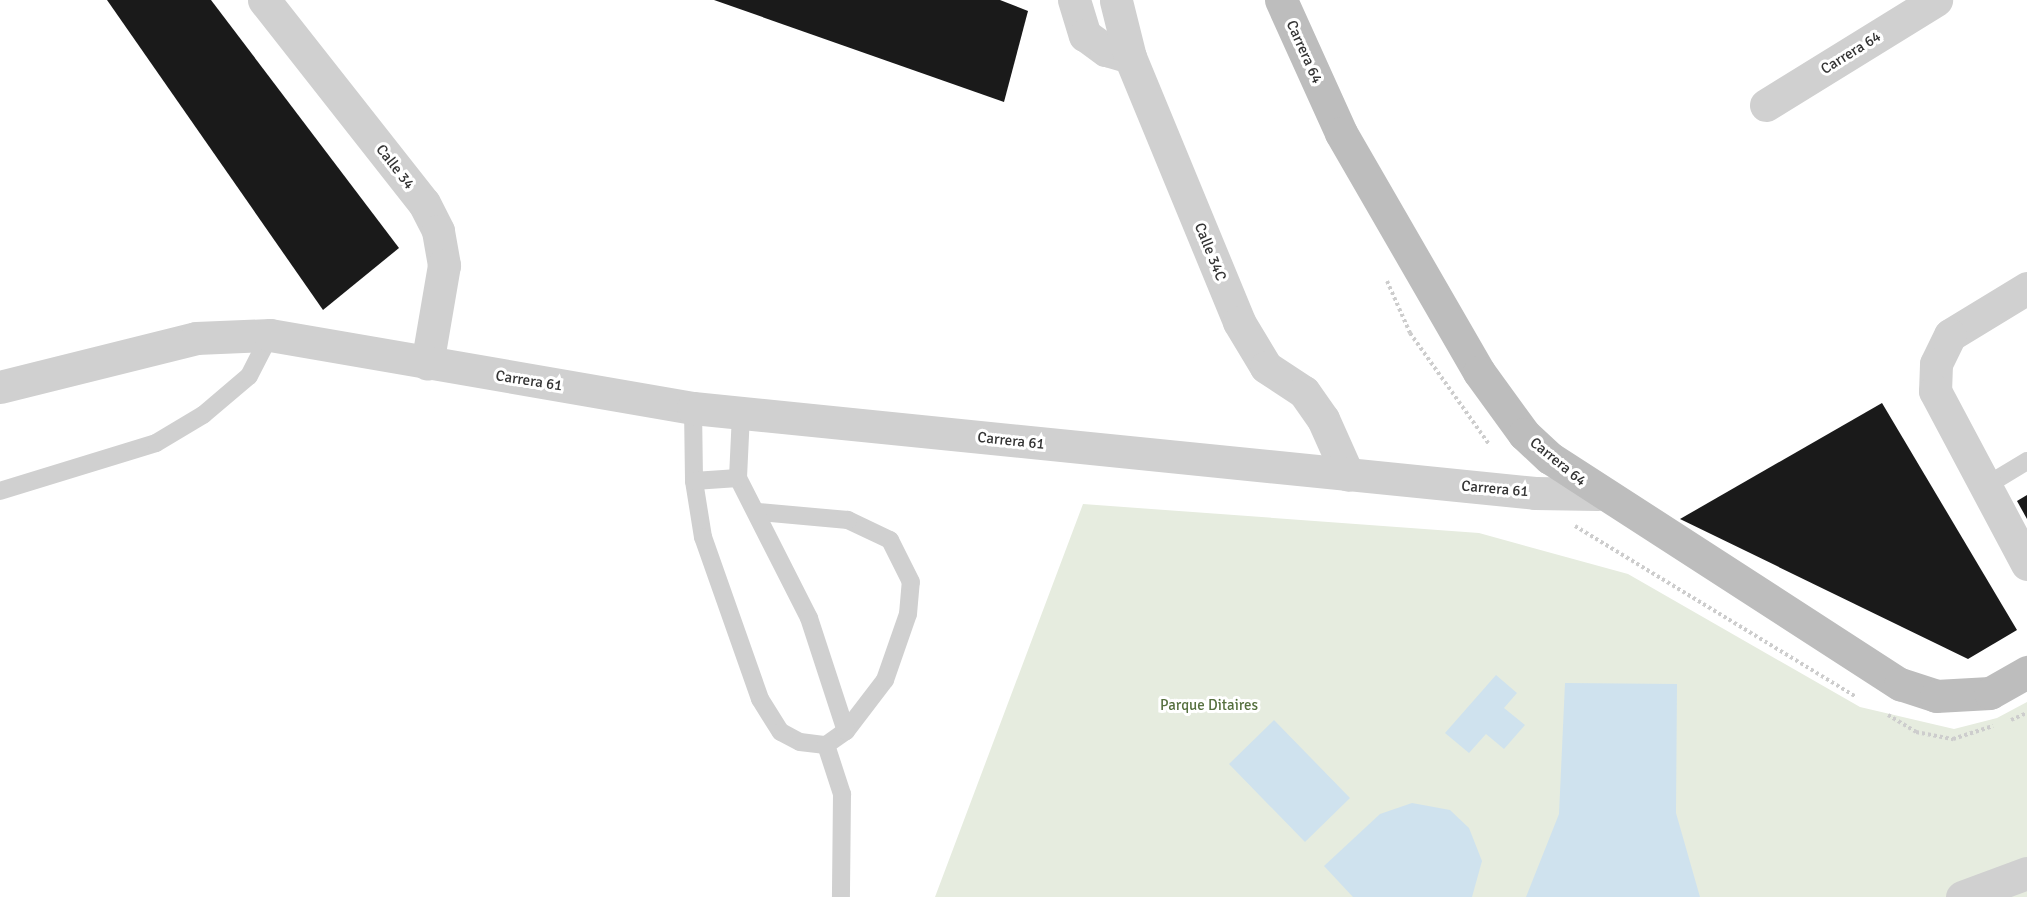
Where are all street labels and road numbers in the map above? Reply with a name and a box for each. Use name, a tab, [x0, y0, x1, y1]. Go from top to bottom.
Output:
street label: Carrera 64	[1282, 18, 1326, 86]
street label: Carrera 64	[1818, 28, 1884, 78]
street label: Calle 34	[372, 141, 418, 193]
street label: Calle 34C	[1190, 220, 1230, 284]
street label: Carrera 61	[494, 367, 564, 395]
street label: Carrera 61	[977, 429, 1045, 453]
street label: Carrera 64	[1526, 434, 1590, 490]
street label: Carrera 61	[1461, 477, 1529, 501]

